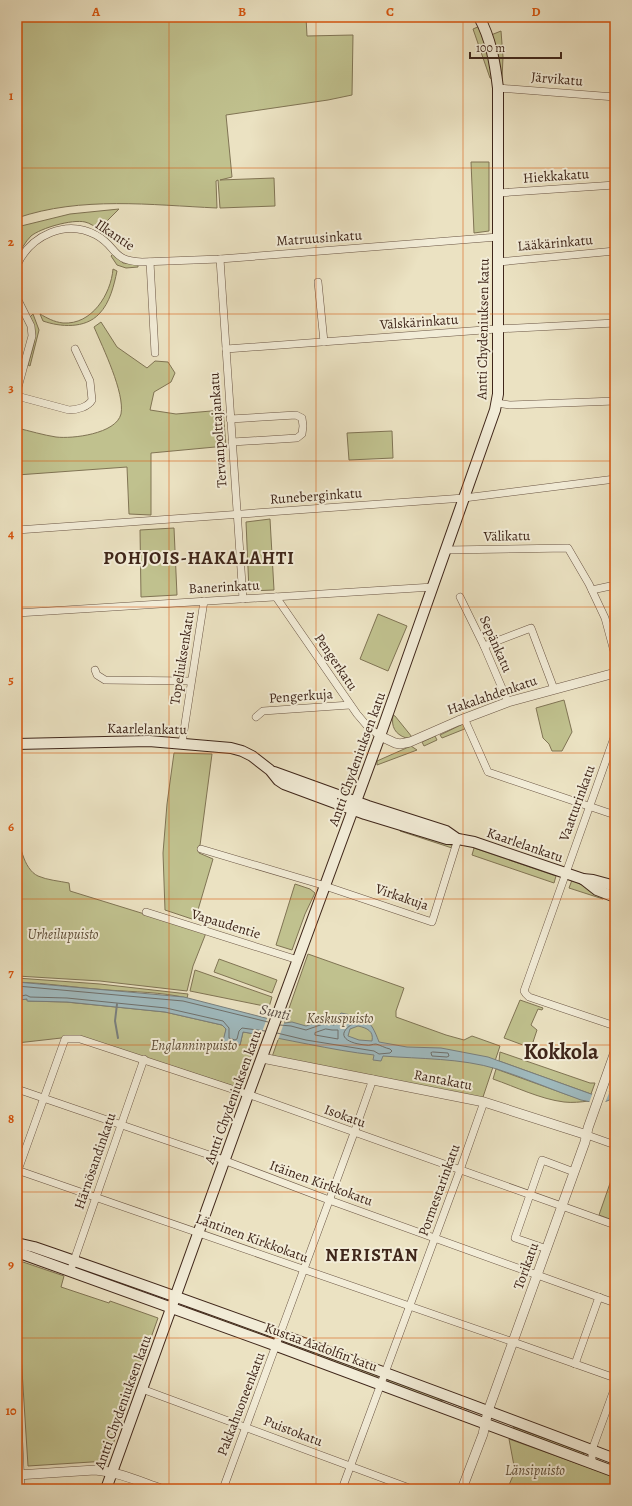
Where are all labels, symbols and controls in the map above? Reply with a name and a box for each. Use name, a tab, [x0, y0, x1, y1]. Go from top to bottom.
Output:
text: A	[91, 3, 101, 20]
text: B	[238, 3, 246, 20]
text: C	[386, 3, 394, 20]
text: D	[531, 3, 541, 20]
scale bar	[470, 34, 561, 60]
text: 100 m	[476, 40, 505, 56]
street label: Järvikatu	[530, 67, 584, 91]
text: 1	[9, 87, 14, 104]
street label: Hiekkakatu	[522, 164, 590, 188]
street label: Ilkantie	[91, 215, 139, 255]
street label: Matruusinkatu	[275, 225, 363, 250]
street label: Lääkärinkatu	[516, 230, 594, 256]
text: 2	[8, 233, 15, 250]
street label: Antti Chydeniuksen katu	[472, 258, 494, 401]
street label: Välskärinkatu	[378, 310, 459, 334]
street label: Tervanpolttajankatu	[204, 371, 232, 488]
text: 3	[8, 379, 14, 396]
street label: Runeberginkatu	[269, 483, 363, 509]
text: 4	[8, 525, 14, 542]
street label: Välikatu	[482, 526, 531, 546]
district label: POHJOIS-HAKALAHTI	[103, 546, 295, 570]
street label: Banerinkatu	[188, 576, 260, 598]
street label: Topeliuksenkatu	[165, 610, 199, 706]
street label: Sepänkatu	[475, 613, 517, 676]
street label: Pengerkatu	[310, 630, 362, 695]
text: 5	[8, 671, 14, 688]
street label: Hakalahdenkatu	[444, 671, 540, 719]
street label: Pengerkuja	[268, 684, 334, 708]
street label: Antti Chydeniuksen katu	[324, 689, 390, 830]
street label: Kaarlelankatu	[107, 719, 187, 739]
street label: Vaatturinkatu	[554, 762, 600, 845]
text: 6	[8, 818, 14, 835]
street label: Kaarlelankatu	[484, 823, 566, 867]
street label: Virkakuja	[372, 879, 432, 915]
street label: Vapaudentie	[188, 904, 263, 944]
park label: Urheilupuisto	[28, 925, 99, 944]
text: 7	[8, 964, 14, 981]
water label: Sunti	[258, 999, 292, 1025]
park label: Keskuspuisto	[307, 1009, 374, 1028]
street label: Antti Chydeniuksen katu	[200, 1027, 266, 1168]
park label: Englanninpuisto	[151, 1036, 238, 1055]
district label: Kokkola	[523, 1037, 599, 1067]
street label: Rantakatu	[412, 1065, 474, 1095]
street label: Isokatu	[322, 1100, 369, 1132]
text: 8	[8, 1110, 14, 1127]
street label: Härnösandinkatu	[70, 1110, 121, 1212]
street label: Pormestarinkatu	[414, 1141, 465, 1239]
street label: Itäinen Kirkkokatu	[267, 1155, 376, 1211]
street label: Läntinen Kirkkokatu	[193, 1209, 311, 1267]
street label: Torikatu	[509, 1240, 543, 1292]
district label: NERISTAN	[325, 1243, 419, 1267]
text: 9	[8, 1256, 14, 1273]
street label: Kustaa Aadolfin katu	[262, 1318, 380, 1376]
street label: Antti Chydeniuksen katu	[90, 1332, 156, 1473]
street label: Pakkahuoneenkatu	[213, 1349, 270, 1458]
text: 10	[5, 1402, 17, 1419]
street label: Puistokatu	[261, 1411, 326, 1451]
park label: Länsipuisto	[505, 1461, 565, 1480]

